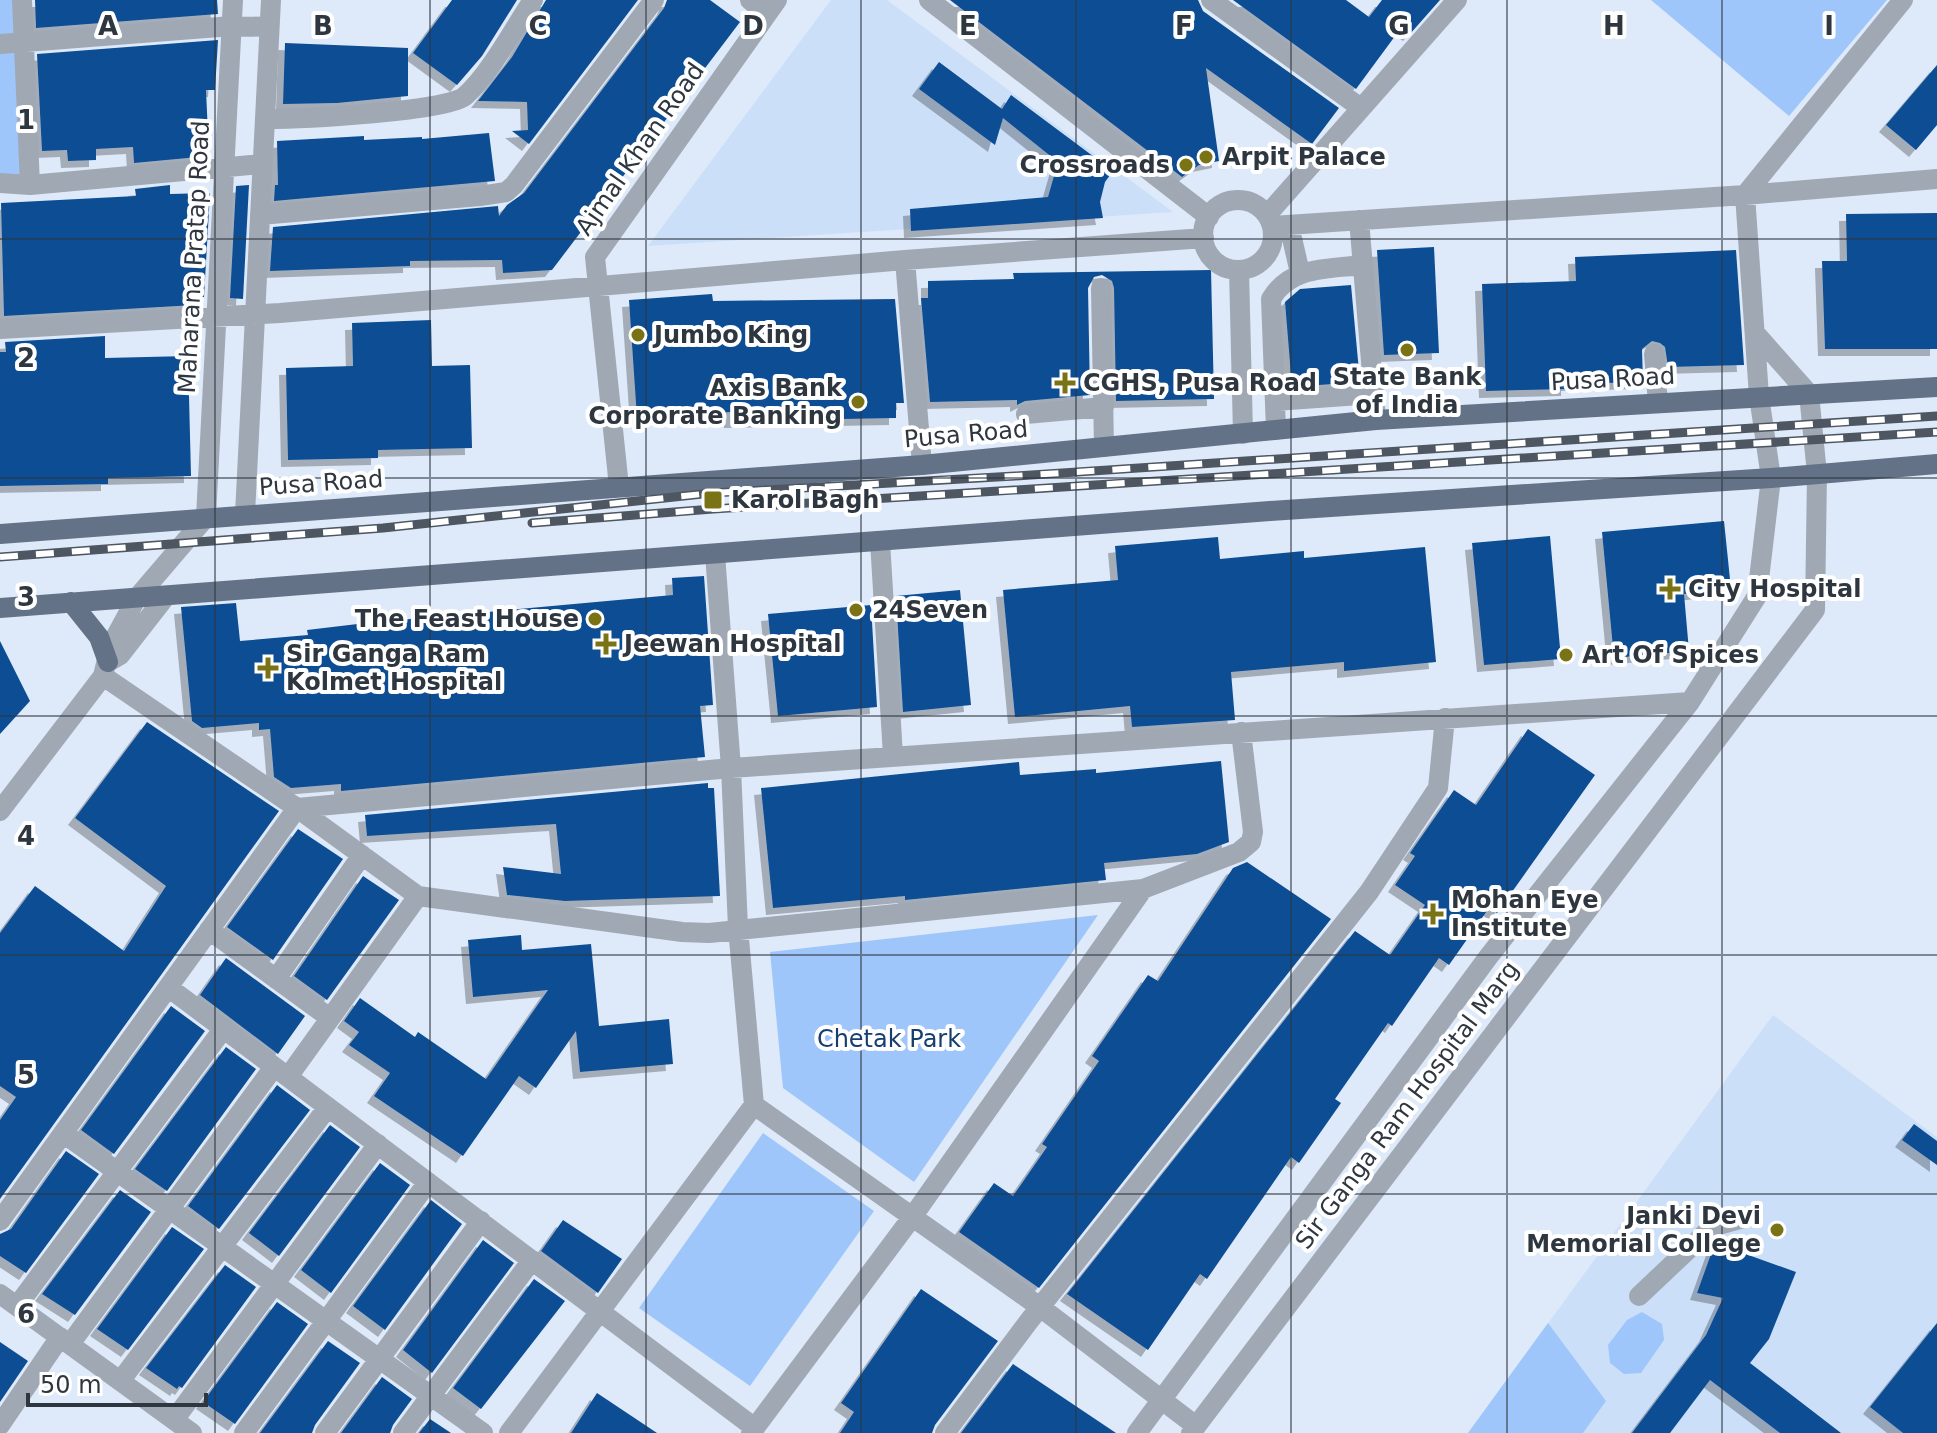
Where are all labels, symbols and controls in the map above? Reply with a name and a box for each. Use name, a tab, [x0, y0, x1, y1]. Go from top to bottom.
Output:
text: A	[98, 11, 118, 41]
text: B	[313, 11, 333, 41]
text: C	[528, 11, 548, 41]
text: D	[742, 11, 764, 41]
text: E	[959, 11, 977, 41]
text: F	[1175, 11, 1193, 41]
text: G	[1388, 11, 1410, 41]
text: H	[1603, 11, 1625, 41]
text: I	[1824, 11, 1834, 41]
street label: Ajmal Khan Road	[570, 57, 710, 241]
text: 1	[17, 105, 35, 135]
street label: Maharana Pratap Road	[173, 120, 215, 394]
place label: Arpit Palace	[1222, 143, 1386, 171]
marker: Arpit Palace	[1197, 148, 1215, 166]
place label: Crossroads	[1020, 151, 1170, 179]
marker: Crossroads	[1177, 156, 1195, 174]
place label: Jumbo King	[652, 321, 808, 349]
marker: Jumbo King	[629, 326, 647, 344]
marker: State Bank of India	[1398, 341, 1416, 359]
text: 2	[17, 343, 35, 373]
street label: Pusa Road	[1550, 362, 1676, 396]
place label: State Bank of India	[1333, 363, 1482, 419]
place label: CGHS, Pusa Road	[1083, 369, 1317, 397]
marker: CGHS, Pusa Road	[1054, 372, 1076, 394]
place label: Axis Bank Corporate Banking	[588, 374, 843, 430]
marker: Axis Bank Corporate Banking	[849, 393, 867, 411]
street label: Pusa Road	[903, 415, 1029, 453]
street label: Pusa Road	[258, 465, 384, 501]
place label: Karol Bagh	[731, 486, 879, 514]
marker: Karol Bagh	[702, 489, 724, 511]
place label: City Hospital	[1688, 575, 1861, 603]
marker: City Hospital	[1659, 578, 1681, 600]
text: 3	[17, 582, 35, 612]
place label: 24Seven	[872, 596, 988, 624]
marker: 24Seven	[847, 601, 865, 619]
place label: The Feast House	[355, 605, 579, 633]
marker: The Feast House	[586, 610, 604, 628]
place label: Jeewan Hospital	[622, 630, 841, 658]
marker: Jeewan Hospital	[595, 633, 617, 655]
place label: Sir Ganga Ram Kolmet Hospital	[286, 640, 502, 696]
place label: Art Of Spices	[1582, 641, 1759, 669]
marker: Art Of Spices	[1557, 646, 1575, 664]
marker: Sir Ganga Ram Kolmet Hospital	[257, 657, 279, 679]
text: 4	[17, 821, 35, 851]
place label: Mohan Eye Institute	[1451, 886, 1598, 942]
marker: Mohan Eye Institute	[1422, 903, 1444, 925]
street label: Sir Ganga Ram Hospital Marg	[1290, 956, 1524, 1254]
park label: Chetak Park	[817, 1025, 961, 1053]
text: 5	[17, 1060, 35, 1090]
place label: Janki Devi Memorial College	[1526, 1202, 1761, 1258]
marker: Janki Devi Memorial College	[1768, 1221, 1786, 1239]
text: 6	[17, 1299, 35, 1329]
scale bar	[28, 1357, 206, 1407]
text: 50 m	[40, 1371, 102, 1399]

